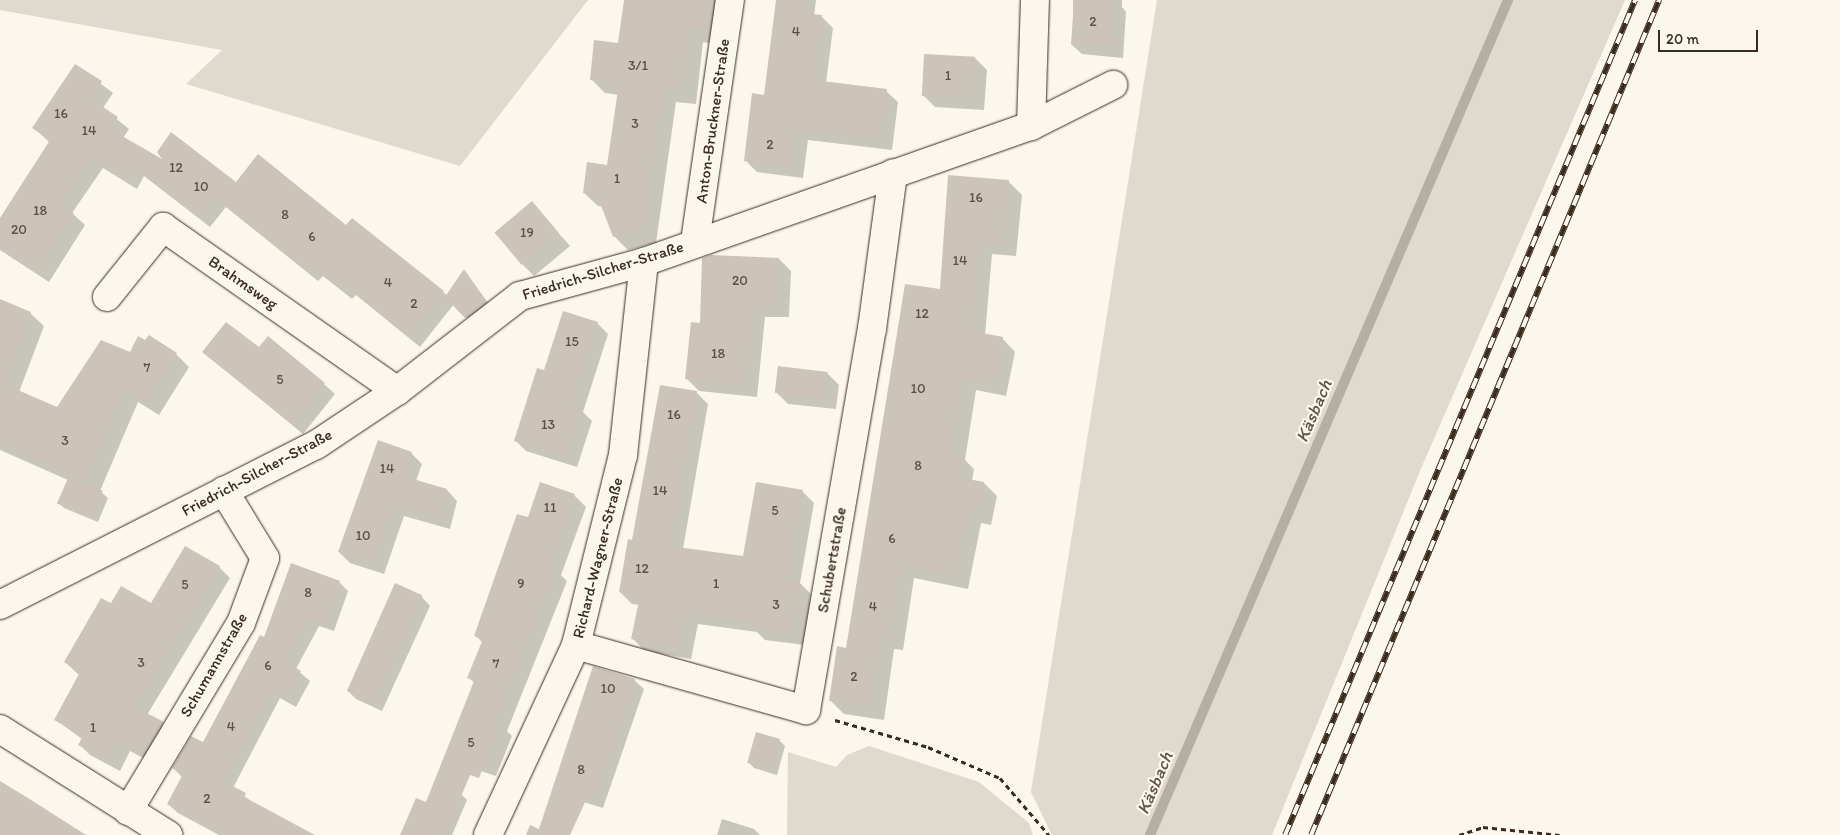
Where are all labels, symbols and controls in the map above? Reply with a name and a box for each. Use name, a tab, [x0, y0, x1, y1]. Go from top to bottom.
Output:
house number: 2	[1089, 14, 1097, 30]
scale bar	[1660, 20, 1760, 52]
house number: 4	[792, 24, 800, 40]
text: 20 m	[1666, 30, 1699, 48]
street label: Anton-Bruckner-Straße	[692, 37, 734, 205]
house number: 3/1	[628, 58, 648, 74]
house number: 1	[945, 68, 951, 84]
house number: 16	[54, 106, 68, 122]
house number: 3	[631, 116, 639, 132]
house number: 14	[82, 123, 96, 139]
house number: 2	[766, 137, 774, 153]
house number: 12	[169, 160, 183, 176]
house number: 1	[614, 171, 620, 187]
house number: 10	[193, 179, 209, 195]
house number: 16	[969, 190, 983, 206]
house number: 18	[33, 203, 47, 219]
house number: 8	[281, 207, 289, 223]
house number: 20	[11, 222, 27, 238]
house number: 19	[520, 225, 534, 241]
house number: 6	[308, 229, 316, 245]
street label: Friedrich-Silcher-Straße	[520, 237, 686, 305]
street label: Brahmsweg	[205, 252, 281, 314]
house number: 14	[953, 253, 967, 269]
house number: 20	[732, 273, 748, 289]
house number: 4	[384, 275, 392, 291]
house number: 2	[410, 296, 418, 312]
house number: 12	[915, 306, 929, 322]
house number: 15	[565, 334, 579, 350]
house number: 18	[711, 346, 725, 362]
house number: 7	[144, 360, 150, 376]
house number: 5	[276, 372, 284, 388]
water label: Käsbach	[1291, 377, 1337, 445]
house number: 10	[910, 381, 926, 397]
house number: 16	[667, 407, 681, 423]
house number: 13	[541, 417, 555, 433]
street label: Friedrich-Silcher-Straße	[178, 425, 336, 521]
house number: 3	[61, 433, 69, 449]
house number: 8	[914, 458, 922, 474]
house number: 14	[380, 461, 394, 477]
street label: Richard-Wagner-Straße	[569, 476, 627, 640]
house number: 14	[653, 483, 667, 499]
house number: 11	[544, 500, 556, 516]
house number: 5	[771, 503, 779, 519]
street label: Schubertstraße	[813, 506, 851, 614]
house number: 10	[355, 528, 371, 544]
house number: 6	[888, 531, 896, 547]
house number: 12	[635, 561, 649, 577]
house number: 9	[517, 576, 525, 592]
house number: 1	[713, 576, 719, 592]
house number: 5	[181, 577, 189, 593]
house number: 8	[304, 585, 312, 601]
house number: 3	[772, 597, 780, 613]
house number: 4	[869, 599, 877, 615]
street label: Schumannstraße	[176, 609, 252, 721]
house number: 3	[137, 655, 145, 671]
house number: 7	[493, 656, 499, 672]
house number: 6	[264, 658, 272, 674]
house number: 2	[850, 669, 858, 685]
house number: 10	[600, 681, 616, 697]
house number: 4	[227, 719, 235, 735]
house number: 1	[90, 720, 96, 736]
house number: 5	[467, 735, 475, 751]
water label: Käsbach	[1132, 749, 1178, 817]
house number: 8	[577, 762, 585, 778]
house number: 2	[203, 791, 211, 807]

